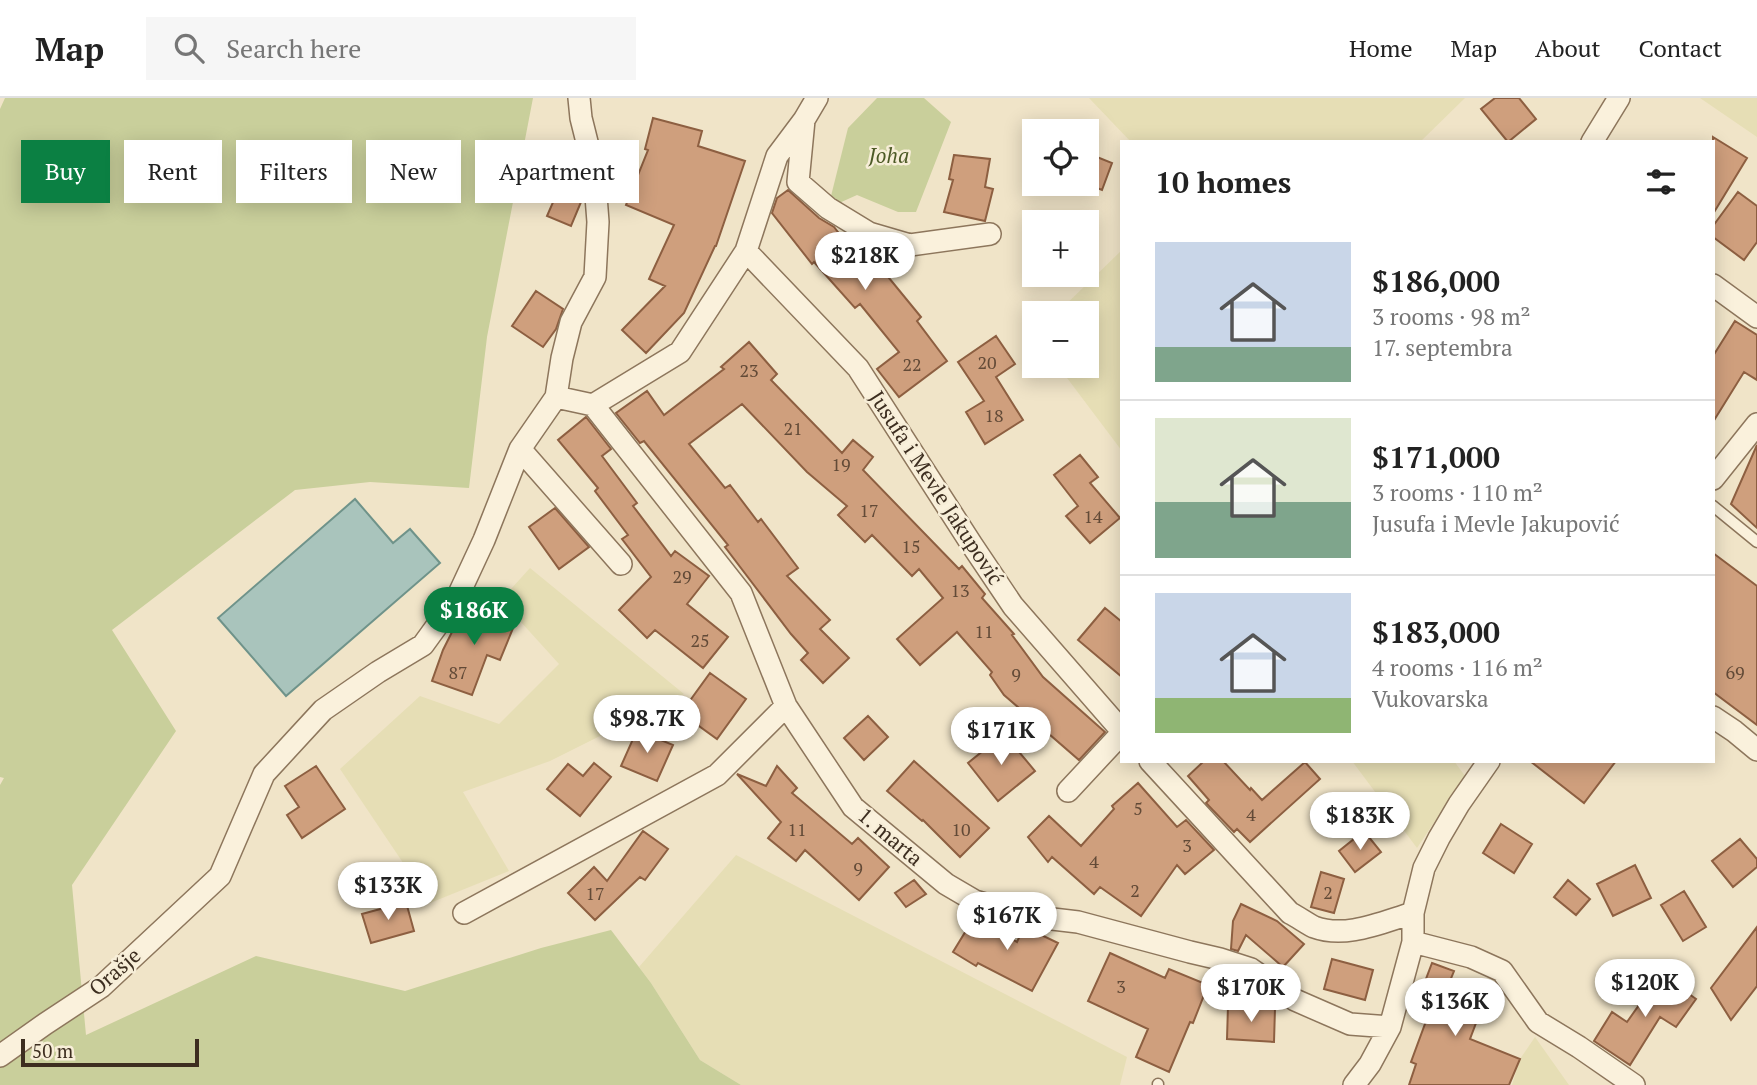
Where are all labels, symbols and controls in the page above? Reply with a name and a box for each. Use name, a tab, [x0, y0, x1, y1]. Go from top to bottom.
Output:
search box	[146, 17, 636, 80]
text: Map	[35, 27, 104, 70]
icon: search	[170, 29, 208, 67]
text: Search here	[226, 31, 361, 65]
text: Home	[1349, 32, 1413, 64]
text: Map	[1451, 32, 1497, 64]
text: About	[1535, 32, 1601, 64]
text: Contact	[1639, 32, 1722, 64]
map controls	[1022, 119, 1099, 378]
button: locate	[1022, 119, 1099, 196]
chip: Buy	[21, 140, 110, 203]
chip: Rent	[124, 140, 222, 203]
chip: Filters	[236, 140, 352, 203]
chip: New	[366, 140, 461, 203]
chip: Apartment	[475, 140, 639, 203]
park label: Joha	[868, 141, 909, 169]
text: 10 homes	[1155, 162, 1291, 202]
icon: filters	[1642, 163, 1680, 201]
button: +	[1022, 210, 1099, 287]
pin: $218K	[816, 232, 914, 292]
text: $218K	[831, 239, 899, 270]
text: $186,000	[1372, 261, 1500, 301]
icon: home	[1211, 270, 1295, 354]
button: −	[1022, 301, 1099, 378]
text: 3 rooms · 98 m²	[1372, 301, 1531, 332]
text: 17. septembra	[1372, 332, 1513, 363]
house number: 20	[977, 350, 997, 374]
house number: 22	[902, 352, 922, 376]
house number: 23	[739, 358, 759, 382]
street label: Jusufa i Mevle Jakupović	[863, 385, 1010, 590]
house number: 18	[984, 403, 1004, 427]
house number: 21	[783, 416, 803, 440]
text: $171,000	[1372, 437, 1500, 477]
icon: home	[1211, 446, 1295, 530]
house number: 19	[831, 452, 851, 476]
text: 3 rooms · 110 m²	[1372, 477, 1543, 508]
house number: 17	[859, 498, 879, 522]
house number: 14	[1083, 504, 1103, 528]
text: Jusufa i Mevle Jakupović	[1372, 508, 1620, 539]
house number: 15	[901, 534, 921, 558]
house number: 29	[672, 564, 692, 588]
house number: 13	[950, 578, 970, 602]
pin: $186K	[425, 588, 523, 647]
text: $186K	[440, 594, 508, 625]
text: $183,000	[1372, 612, 1500, 652]
house number: 11	[974, 619, 994, 643]
icon: home	[1211, 621, 1295, 705]
house number: 25	[690, 628, 710, 652]
text: 4 rooms · 116 m²	[1372, 652, 1543, 683]
house number: 87	[448, 660, 468, 684]
house number: 69	[1725, 660, 1745, 684]
house number: 9	[1011, 662, 1021, 686]
text: Vukovarska	[1372, 683, 1489, 714]
pin: $98.7K	[590, 696, 704, 755]
text: $98.7K	[609, 702, 685, 733]
pin: $171K	[952, 708, 1050, 767]
text: $171K	[967, 714, 1035, 745]
pin: $183K	[1311, 792, 1409, 852]
house number: 5	[1133, 796, 1143, 820]
text: $183K	[1326, 799, 1394, 830]
street label: 1. marta	[852, 801, 929, 872]
house number: 4	[1246, 802, 1256, 826]
house number: 11	[787, 817, 807, 841]
house number: 10	[951, 817, 971, 841]
house number: 3	[1182, 833, 1192, 857]
house number: 4	[1089, 849, 1099, 873]
house number: 9	[853, 856, 863, 880]
pin: $133K	[339, 862, 437, 922]
text: $133K	[354, 869, 422, 900]
house number: 2	[1130, 878, 1140, 902]
house number: 2	[1323, 880, 1333, 904]
house number: 17	[585, 881, 605, 905]
pin: $167K	[958, 892, 1056, 952]
text: $167K	[973, 899, 1041, 930]
street label: Orašje	[83, 941, 146, 1001]
pin: $120K	[1596, 960, 1694, 1019]
pin: $170K	[1202, 964, 1300, 1024]
text: $120K	[1611, 966, 1679, 997]
text: $170K	[1217, 971, 1285, 1002]
house number: 3	[1116, 974, 1126, 998]
pin: $136K	[1406, 978, 1504, 1038]
text: $136K	[1421, 985, 1489, 1016]
scale bar	[21, 1036, 200, 1068]
text: 50 m	[32, 1038, 73, 1063]

